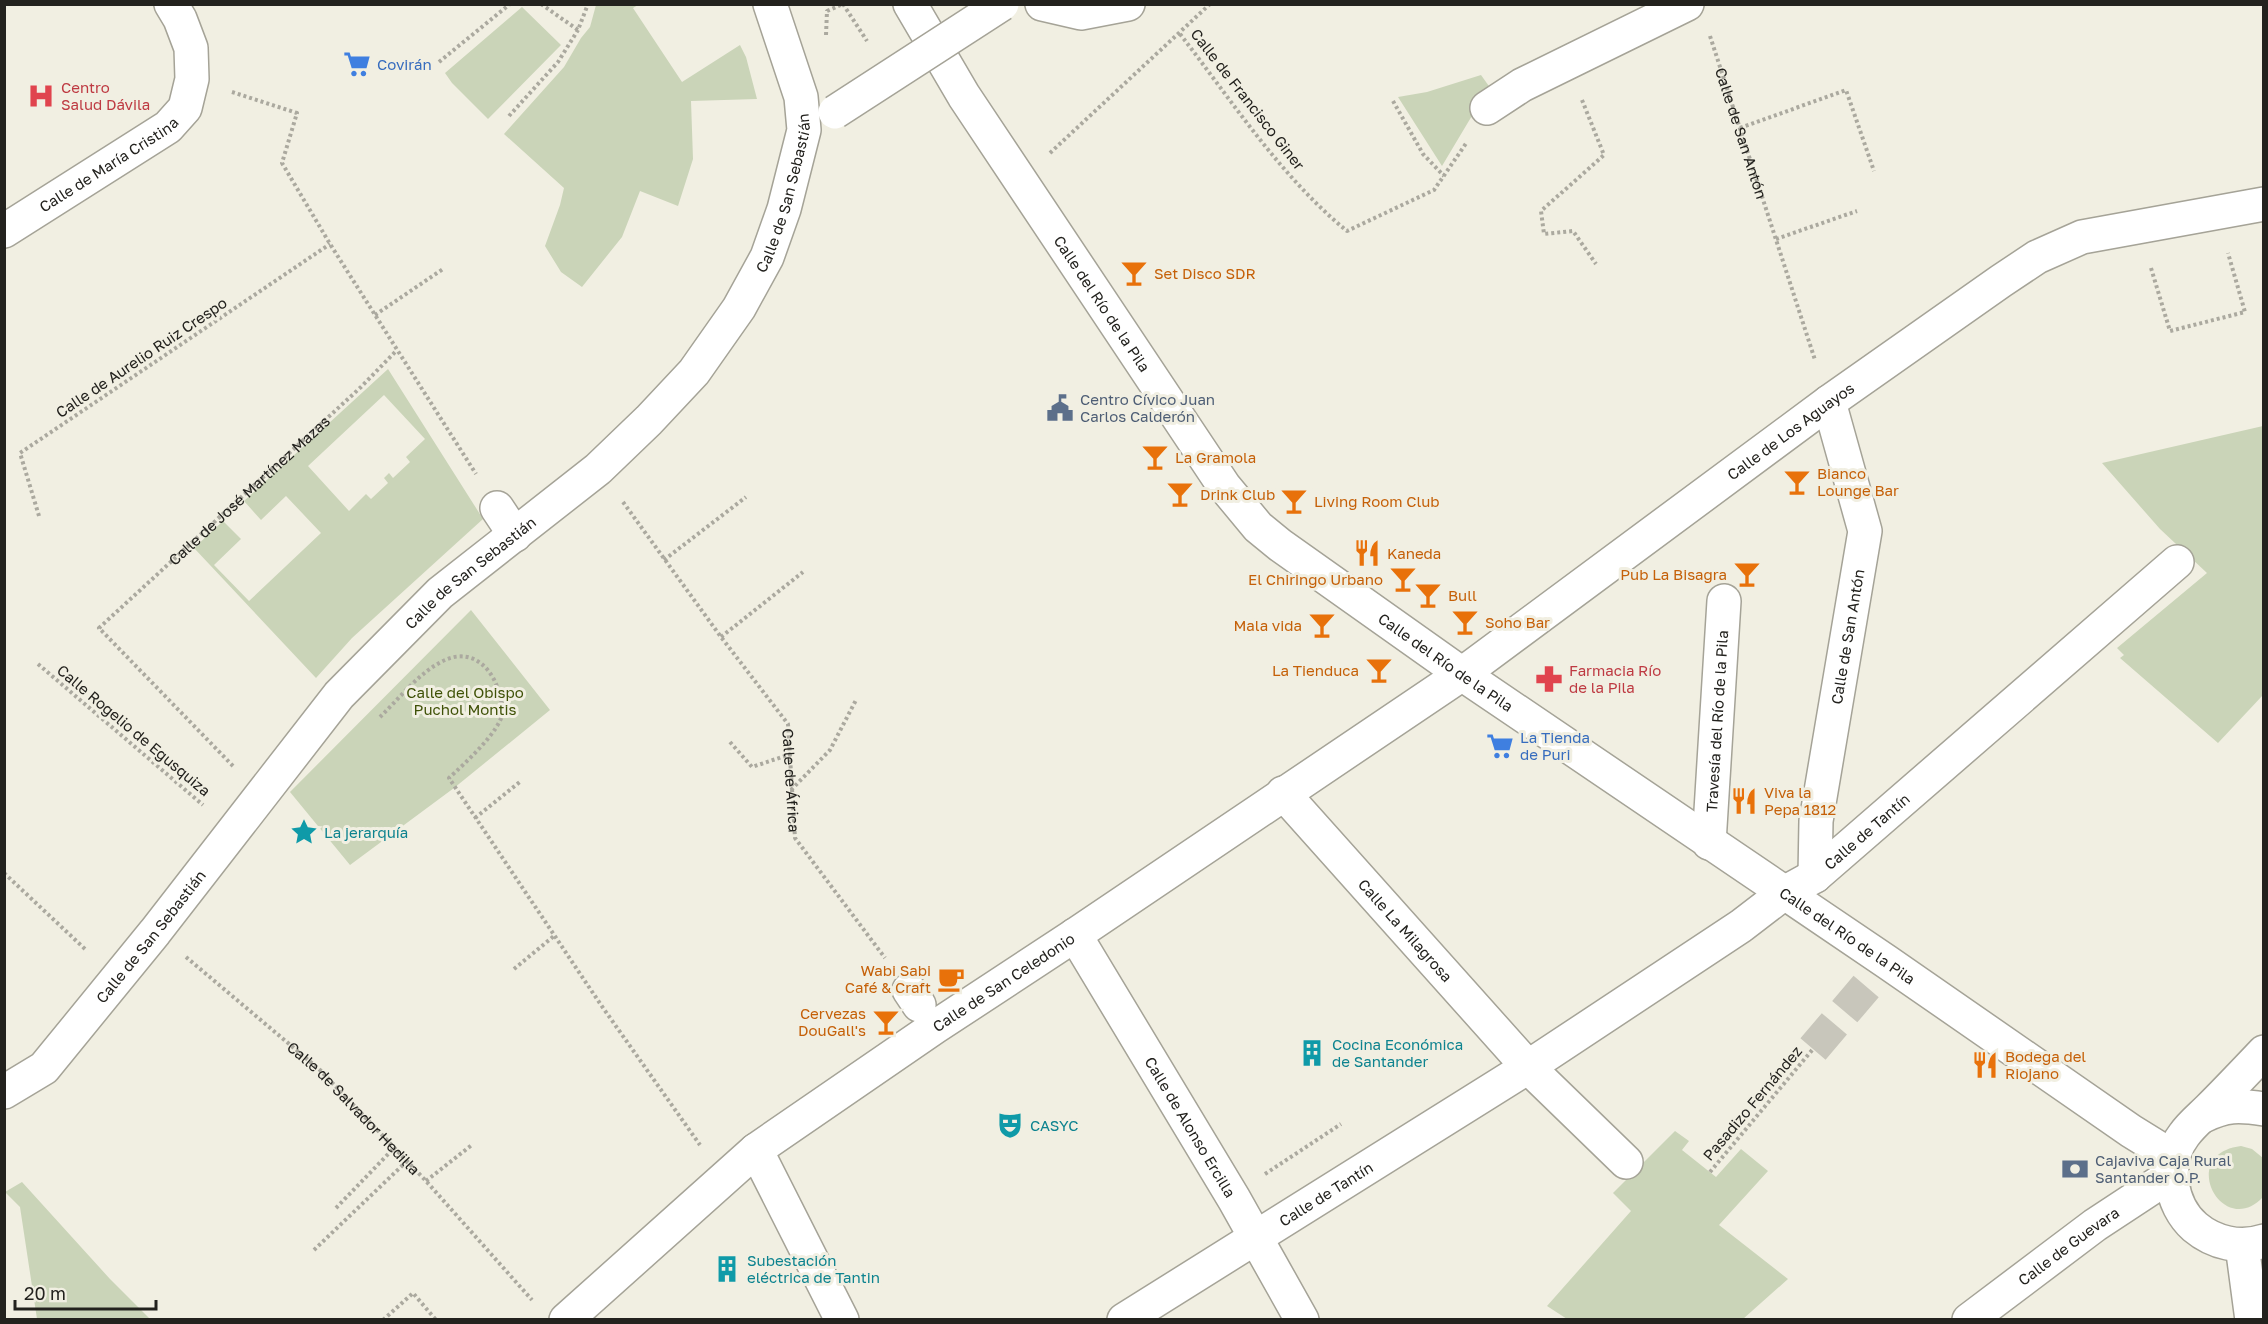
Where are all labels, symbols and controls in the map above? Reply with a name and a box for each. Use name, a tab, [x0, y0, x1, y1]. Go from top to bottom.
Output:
street label: Calle de Francisco Giner	[1187, 25, 1309, 173]
supermarket icon: Covirán	[342, 49, 372, 79]
place label: Covirán	[377, 55, 432, 73]
street label: Calle de San Antón	[1712, 65, 1771, 201]
place label: Centro Salud Dávila	[61, 78, 150, 113]
hospital icon: Centro Salud Dávila	[26, 81, 56, 111]
street label: Calle de María Cristina	[36, 113, 182, 215]
street label: Calle de San Sebastián	[751, 113, 813, 275]
street label: Calle del Río de la Pila	[1050, 232, 1154, 375]
bar icon: Set Disco SDR	[1119, 258, 1149, 288]
place label: Set Disco SDR	[1154, 264, 1256, 282]
street label: Calle de Aurelio Ruiz Crespo	[52, 293, 230, 421]
street label: Calle de Los Aguayos	[1723, 378, 1857, 484]
place label: Centro Cívico Juan Carlos Calderón	[1080, 390, 1215, 425]
public building icon: Centro Cívico Juan Carlos Calderón	[1045, 393, 1075, 423]
street label: Calle de José Martínez Mazas	[165, 412, 333, 569]
bar icon: La Gramola	[1140, 442, 1170, 472]
place label: La Gramola	[1175, 448, 1256, 466]
place label: Bianco Lounge Bar	[1817, 464, 1899, 499]
bar icon: Bianco Lounge Bar	[1782, 467, 1812, 497]
bar icon: Drink Club	[1165, 479, 1195, 509]
place label: Drink Club	[1200, 485, 1275, 503]
bar icon: Living Room Club	[1279, 486, 1309, 516]
place label: Living Room Club	[1314, 492, 1440, 510]
street label: Calle de San Sebastián	[401, 513, 539, 632]
restaurant icon: Kaneda	[1352, 538, 1382, 568]
place label: Kaneda	[1387, 544, 1441, 562]
bar icon: Pub La Bisagra	[1732, 559, 1762, 589]
bar icon: El Chiringo Urbano	[1388, 564, 1418, 594]
place label: Pub La Bisagra	[1620, 565, 1727, 583]
street label: Calle de San Antón	[1827, 568, 1867, 706]
place label: El Chiringo Urbano	[1248, 570, 1383, 588]
bar icon: Bull	[1413, 580, 1443, 610]
place label: Bull	[1448, 586, 1477, 604]
bar icon: Soho Bar	[1450, 607, 1480, 637]
street label: Calle del Río de la Pila	[1375, 609, 1517, 715]
bar icon: Mala vida	[1307, 610, 1337, 640]
place label: Soho Bar	[1485, 613, 1550, 631]
place label: Mala vida	[1233, 616, 1302, 634]
street label: Travesía del Río de la Pila	[1702, 630, 1731, 813]
bar icon: La Tienduca	[1364, 655, 1394, 685]
street label: Calle Rogelio de Egusquiza	[54, 661, 214, 799]
place label: La Tienduca	[1272, 661, 1359, 679]
place label: Farmacia Río de la Pila	[1569, 661, 1661, 696]
pharmacy icon: Farmacia Río de la Pila	[1534, 664, 1564, 694]
park label: Calle del Obispo Puchol Montis	[406, 683, 524, 718]
street label: Calle de África	[779, 728, 804, 833]
place label: La Tienda de Puri	[1520, 728, 1590, 763]
supermarket icon: La Tienda de Puri	[1485, 731, 1515, 761]
place label: Viva la Pepa 1812	[1764, 783, 1836, 818]
restaurant icon: Viva la Pepa 1812	[1729, 786, 1759, 816]
street label: Calle de Tantín	[1820, 789, 1913, 873]
place icon: La jerarquía	[289, 817, 319, 847]
place label: La jerarquía	[324, 823, 408, 841]
street label: Calle de San Sebastián	[92, 866, 209, 1006]
street label: Calle La Milagrosa	[1355, 875, 1456, 985]
street label: Calle del Río de la Pila	[1776, 883, 1919, 988]
street label: Calle de San Celedonio	[929, 929, 1078, 1035]
place label: Wabi Sabi Café & Craft	[845, 961, 931, 996]
cafe icon: Wabi Sabi Café & Craft	[936, 964, 966, 994]
place label: Cervezas DouGall's	[798, 1004, 866, 1039]
bar icon: Cervezas DouGall's	[871, 1007, 901, 1037]
place label: Cocina Económica de Santander	[1332, 1035, 1463, 1070]
street label: Calle de Salvador Hedilla	[284, 1038, 424, 1178]
building icon: Cocina Económica de Santander	[1297, 1038, 1327, 1068]
street label: Pasadizo Fernández	[1699, 1042, 1805, 1164]
place label: Bodega del Riojano	[2005, 1047, 2086, 1082]
restaurant icon: Bodega del Riojano	[1970, 1050, 2000, 1080]
street label: Calle de Alonso Ercilla	[1141, 1053, 1240, 1200]
theatre icon: CASYC	[995, 1110, 1025, 1140]
place label: CASYC	[1030, 1116, 1078, 1134]
place label: Cajaviva Caja Rural Santander O.P.	[2095, 1151, 2232, 1186]
bank icon: Cajaviva Caja Rural Santander O.P.	[2060, 1154, 2090, 1184]
street label: Calle de Tantín	[1276, 1158, 1376, 1230]
street label: Calle de Guevara	[2014, 1203, 2122, 1289]
place label: Subestación eléctrica de Tantin	[747, 1251, 880, 1286]
building icon: Subestación eléctrica de Tantin	[712, 1254, 742, 1284]
scale bar	[15, 1273, 156, 1311]
text: 20 m	[24, 1282, 66, 1304]

